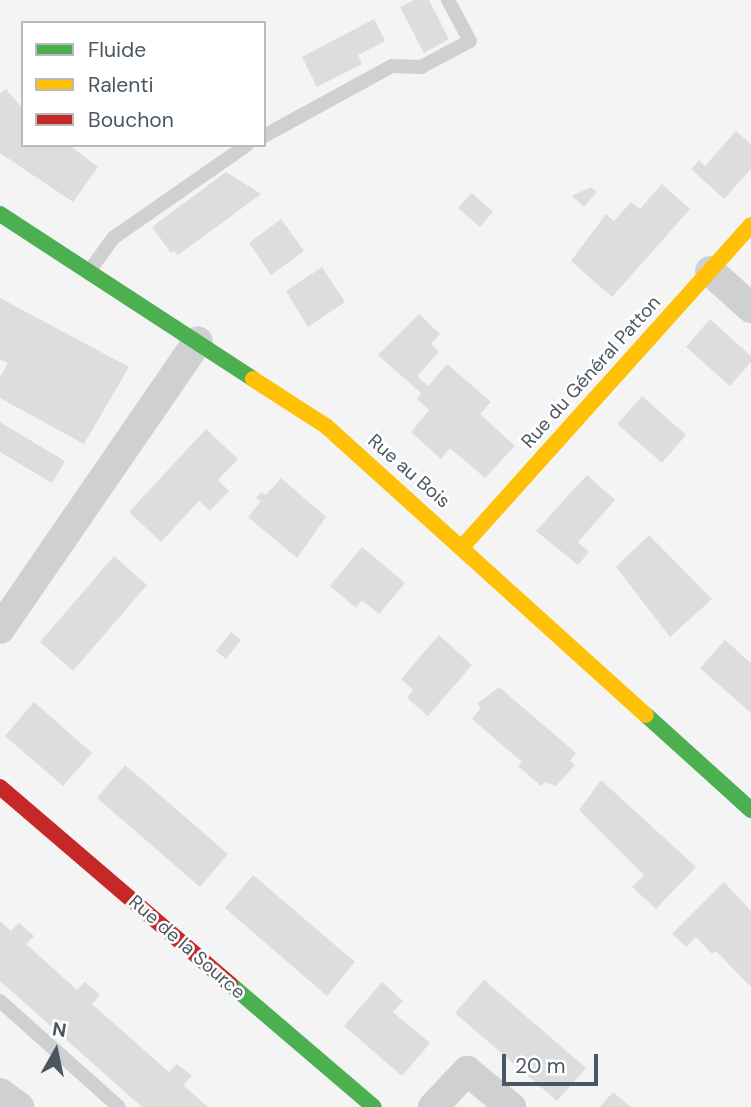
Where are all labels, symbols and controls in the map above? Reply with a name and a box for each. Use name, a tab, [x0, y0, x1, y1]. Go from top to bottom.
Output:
legend	[21, 21, 266, 147]
text: Fluide	[88, 36, 146, 64]
text: Ralenti	[88, 71, 154, 99]
text: Bouchon	[88, 106, 174, 134]
street label: Rue du Général Patton	[517, 291, 665, 453]
street label: Rue au Bois	[363, 429, 455, 513]
street label: Rue de la Source	[124, 890, 250, 1004]
north arrow	[21, 1016, 91, 1086]
text: N	[51, 1016, 68, 1043]
scale bar	[506, 1040, 602, 1084]
text: 20 m	[515, 1052, 566, 1080]

